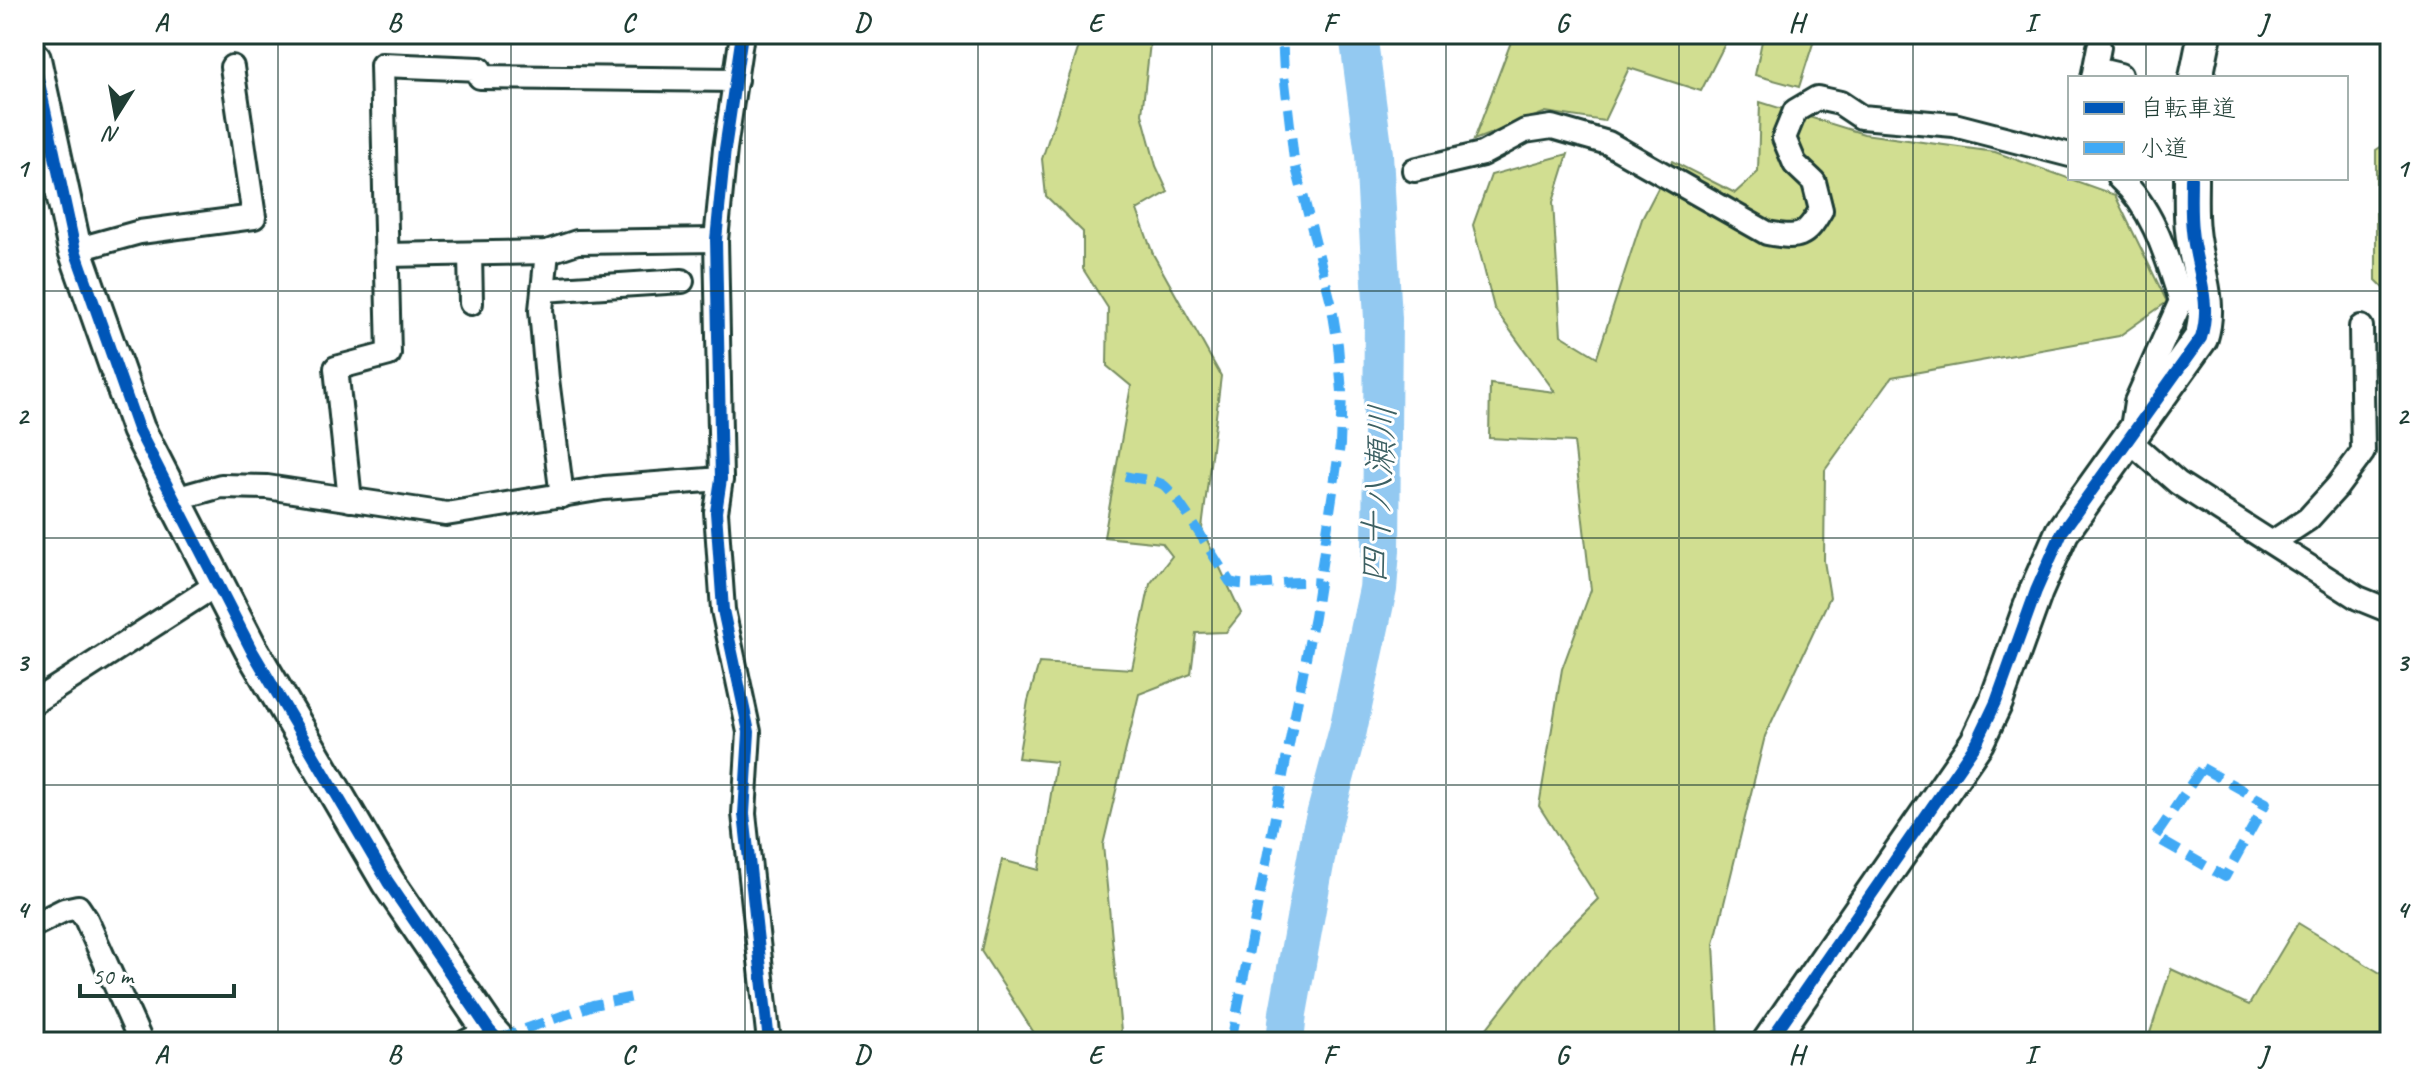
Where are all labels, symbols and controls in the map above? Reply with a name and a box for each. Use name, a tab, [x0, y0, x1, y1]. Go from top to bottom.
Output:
text: A	[154, 6, 169, 39]
text: B	[387, 6, 403, 39]
text: C	[622, 6, 638, 39]
text: D	[854, 6, 872, 39]
text: E	[1088, 6, 1106, 39]
text: F	[1323, 6, 1341, 39]
text: G	[1556, 6, 1572, 39]
text: H	[1789, 6, 1809, 39]
text: I	[2025, 6, 2042, 39]
text: J	[2257, 6, 2272, 39]
north arrow	[76, 76, 156, 156]
legend	[2068, 76, 2348, 180]
text: 自転車道	[2140, 93, 2236, 123]
text: N	[100, 119, 122, 150]
text: 小道	[2140, 133, 2188, 163]
text: 1	[16, 152, 31, 185]
text: 1	[2396, 152, 2411, 185]
text: 2	[16, 399, 30, 432]
text: 2	[2396, 399, 2410, 432]
water label: 四十八瀬川	[1350, 403, 1406, 585]
text: 3	[16, 646, 30, 679]
text: 3	[2396, 646, 2410, 679]
text: 4	[16, 893, 31, 926]
text: 4	[2396, 893, 2411, 926]
scale bar	[80, 948, 234, 998]
text: 50 m	[92, 961, 135, 991]
text: A	[154, 1038, 169, 1071]
text: B	[387, 1038, 403, 1071]
text: C	[622, 1038, 638, 1071]
text: D	[854, 1038, 872, 1071]
text: E	[1088, 1038, 1106, 1071]
text: F	[1323, 1038, 1341, 1071]
text: G	[1556, 1038, 1572, 1071]
text: H	[1789, 1038, 1809, 1071]
text: I	[2025, 1038, 2042, 1071]
text: J	[2257, 1038, 2272, 1071]

